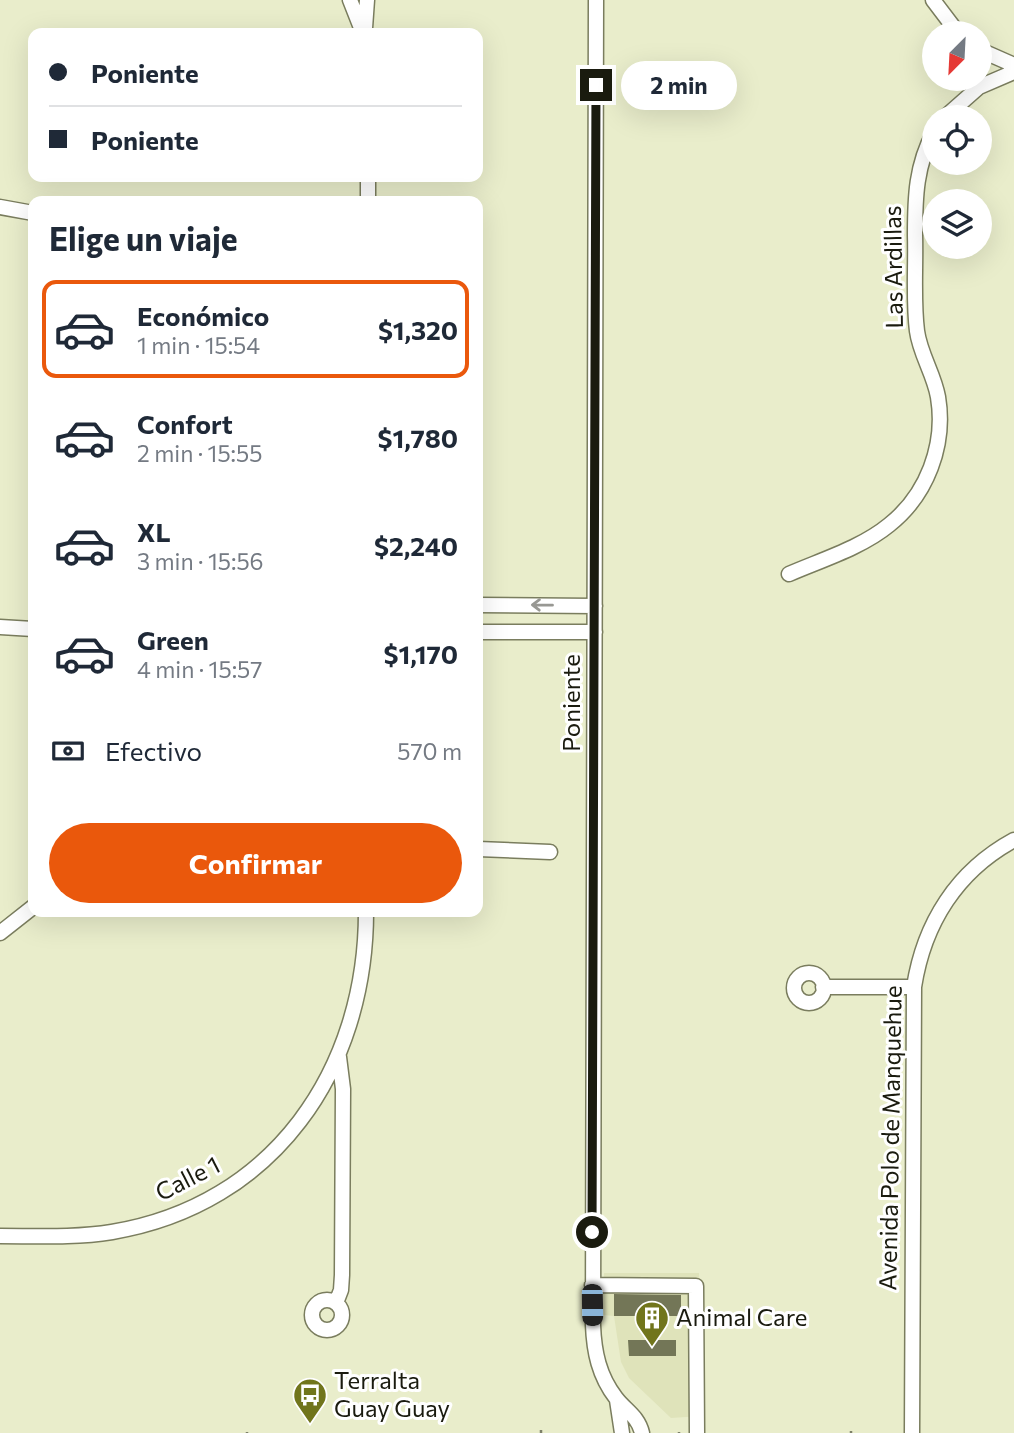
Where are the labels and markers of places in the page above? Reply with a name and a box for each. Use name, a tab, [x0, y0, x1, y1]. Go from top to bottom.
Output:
building icon: Animal Care	[633, 1299, 671, 1348]
place label: Animal Care	[676, 1302, 808, 1331]
place label: Terralta Guay Guay	[334, 1365, 450, 1422]
bus stop icon: Terralta Guay Guay	[291, 1376, 329, 1425]

